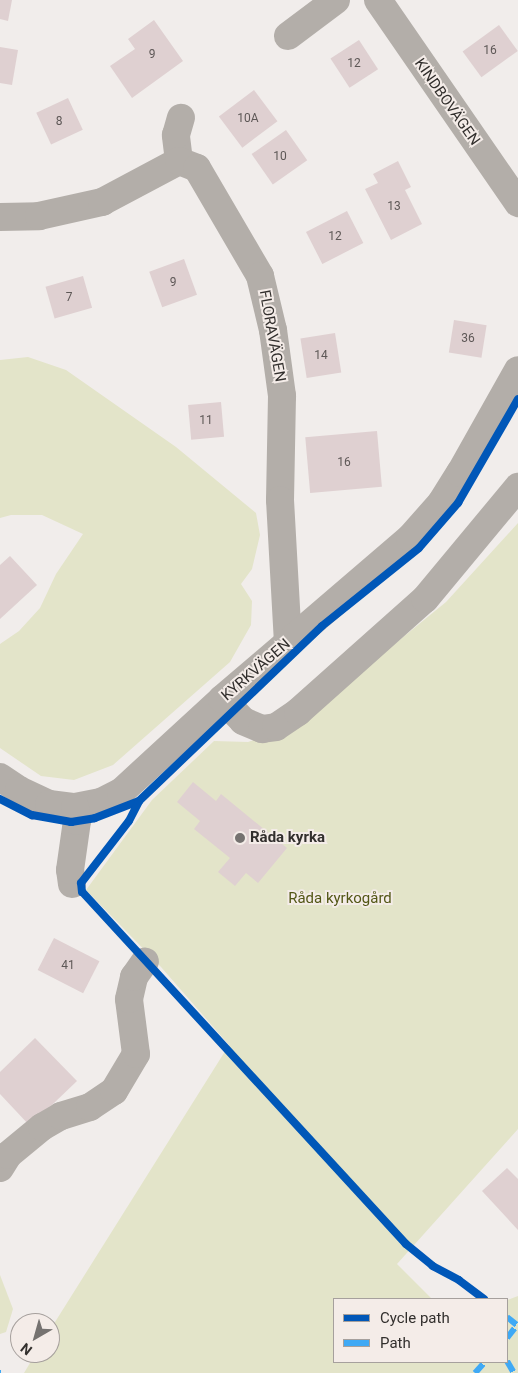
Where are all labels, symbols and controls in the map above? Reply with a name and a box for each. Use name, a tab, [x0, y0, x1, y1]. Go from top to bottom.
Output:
house number: 16	[483, 44, 497, 58]
house number: 9	[149, 48, 155, 62]
street label: KINDBOVÄGEN	[410, 55, 484, 149]
house number: 12	[347, 57, 361, 71]
house number: 10A	[237, 112, 259, 126]
house number: 8	[56, 115, 62, 129]
house number: 10	[273, 150, 287, 164]
house number: 13	[387, 200, 401, 214]
house number: 12	[328, 230, 342, 244]
house number: 9	[170, 276, 176, 290]
street label: FLORAVÄGEN	[255, 289, 289, 383]
house number: 7	[66, 291, 72, 305]
house number: 36	[461, 332, 475, 346]
house number: 14	[314, 349, 328, 363]
house number: 11	[199, 414, 213, 428]
house number: 16	[337, 456, 351, 470]
street label: KYRKVÄGEN	[218, 635, 294, 705]
place label: Råda kyrka	[250, 829, 325, 847]
marker: Råda kyrka	[234, 832, 246, 844]
park label: Råda kyrkogård	[288, 890, 392, 908]
house number: 41	[61, 959, 75, 973]
legend	[333, 1298, 508, 1363]
text: Cycle path	[380, 1309, 450, 1327]
north arrow	[10, 1313, 60, 1363]
text: Path	[380, 1334, 411, 1352]
text: N	[18, 1340, 35, 1358]

